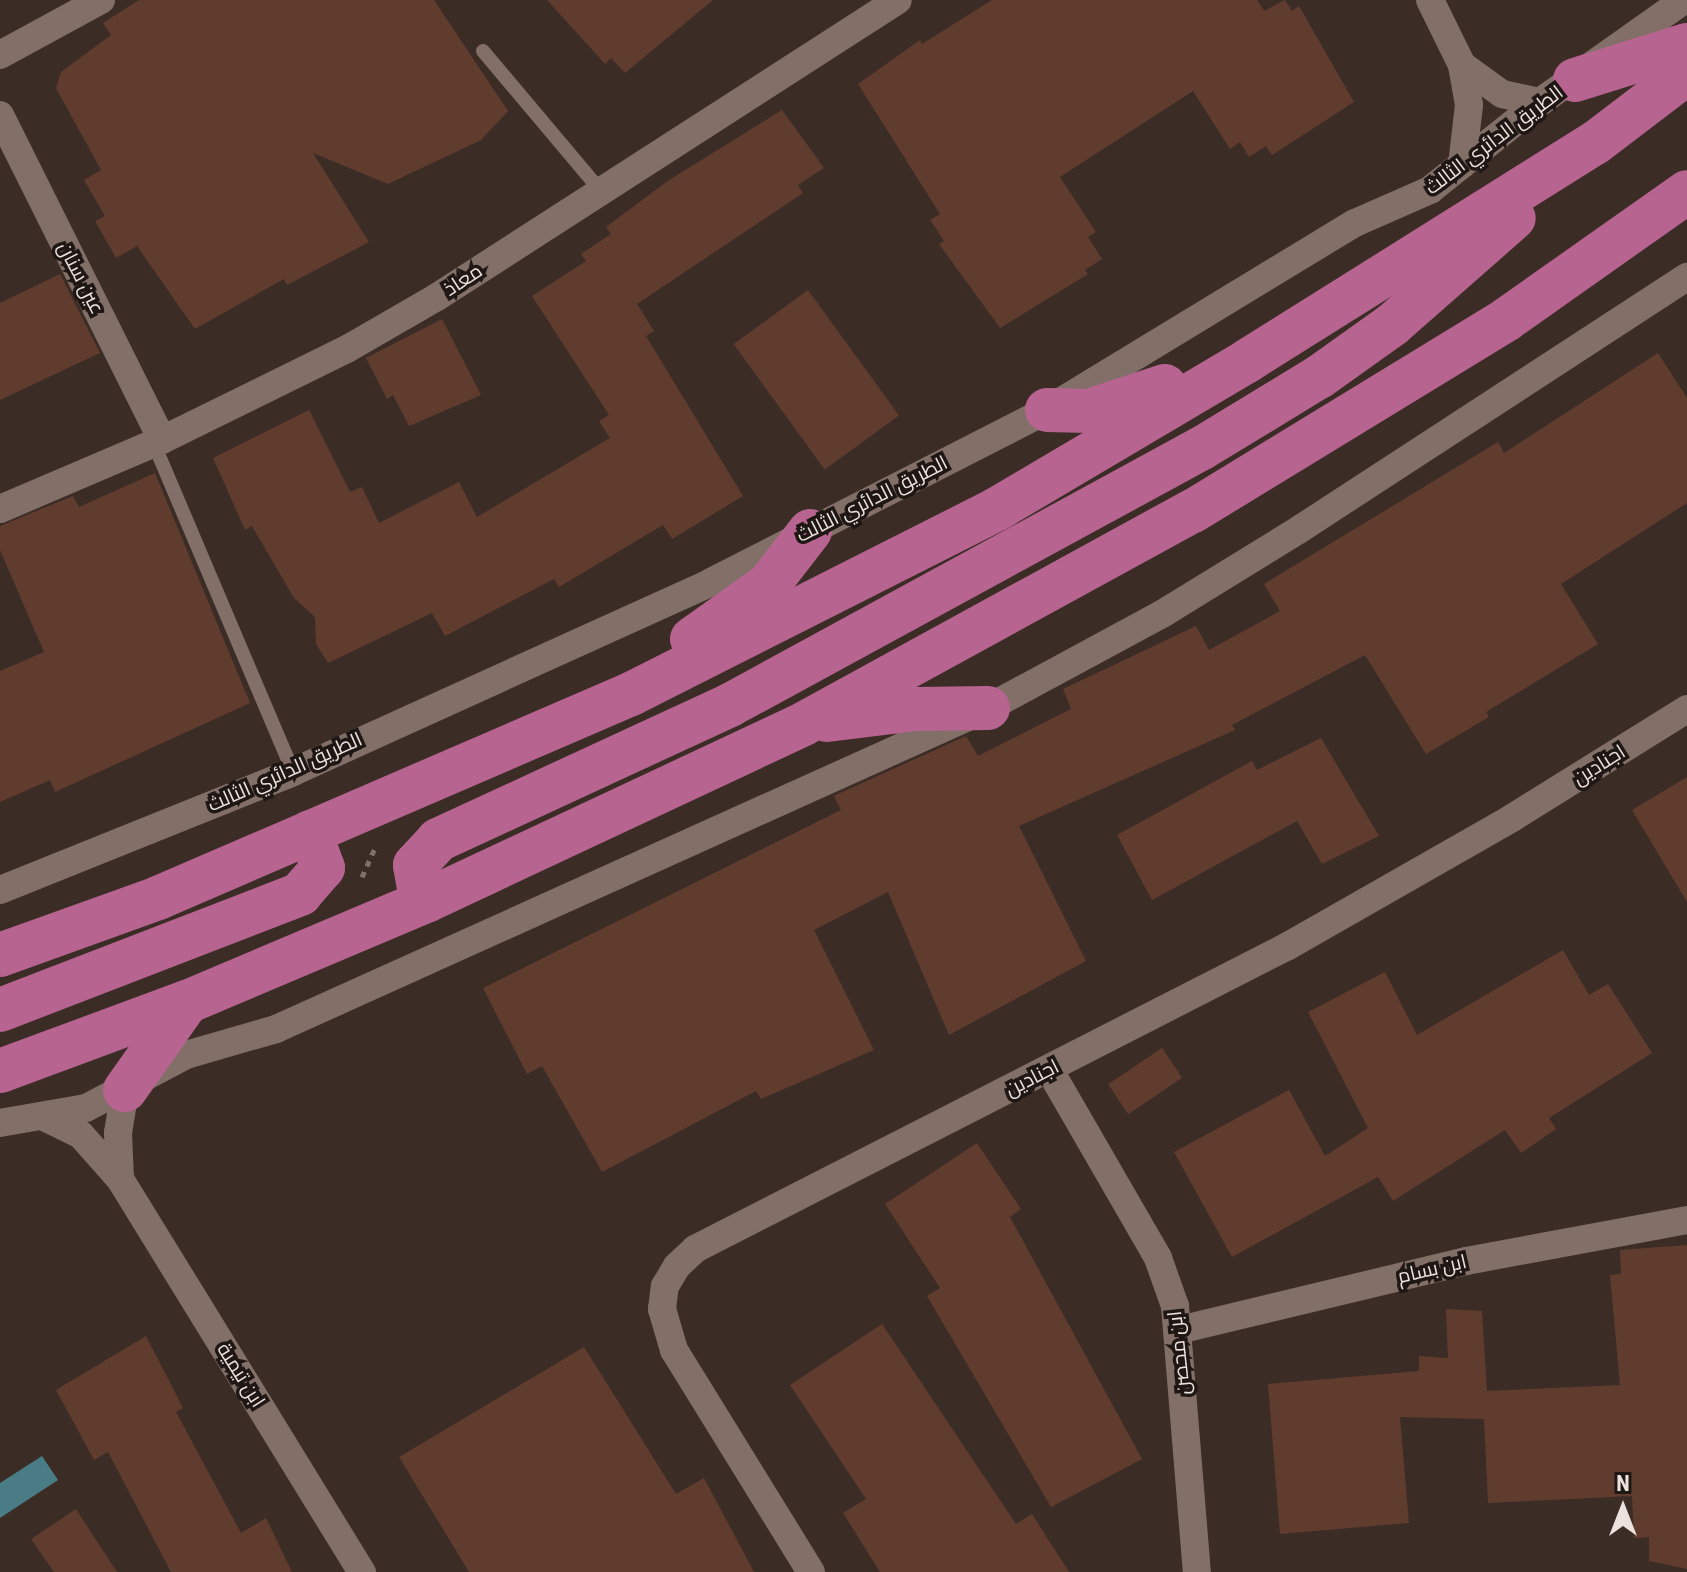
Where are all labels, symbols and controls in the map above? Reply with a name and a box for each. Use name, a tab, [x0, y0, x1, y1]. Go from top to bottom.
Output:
street label: الطريق الدائري الثالث	[1420, 80, 1568, 200]
street label: عين سنان	[53, 238, 109, 318]
street label: معاذ	[439, 259, 487, 301]
street label: الطريق الدائري الثالث	[792, 450, 952, 548]
street label: الطريق الدائري الثالث	[204, 727, 366, 817]
street label: اجنادين	[1568, 740, 1630, 790]
street label: اجنادين	[1001, 1054, 1063, 1102]
street label: ابن بسام	[1395, 1249, 1469, 1289]
street label: ابن محصن	[1163, 1310, 1195, 1396]
street label: ابن تيمية	[212, 1338, 270, 1412]
north arrow	[1583, 1468, 1663, 1548]
text: N	[1616, 1471, 1630, 1496]

